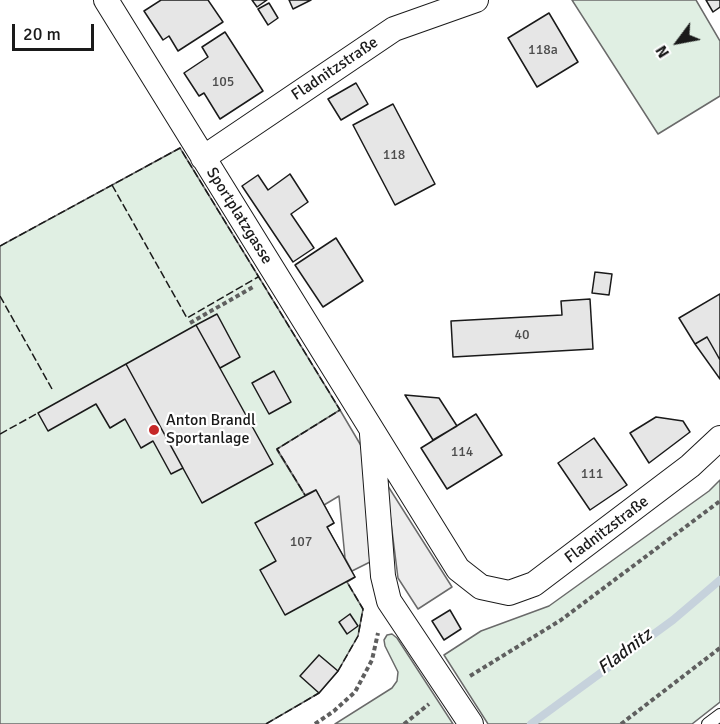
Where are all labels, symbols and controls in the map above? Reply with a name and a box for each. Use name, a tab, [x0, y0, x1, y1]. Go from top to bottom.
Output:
scale bar	[15, 12, 98, 50]
north arrow	[648, 12, 708, 72]
text: 20 m	[23, 23, 61, 45]
street label: Fladnitzstraße	[288, 33, 382, 105]
house number: 118a	[528, 42, 558, 58]
text: N	[651, 42, 674, 62]
house number: 105	[212, 74, 234, 90]
house number: 118	[383, 147, 405, 163]
street label: Sportplatzgasse	[202, 164, 276, 268]
house number: 40	[514, 327, 530, 343]
place label: Anton Brandl Sportanlage	[166, 411, 256, 449]
marker: Anton Brandl Sportanlage	[147, 423, 161, 437]
house number: 114	[451, 444, 473, 460]
house number: 111	[581, 466, 603, 482]
street label: Fladnitzstraße	[561, 492, 653, 568]
house number: 107	[290, 534, 312, 550]
water label: Fladnitz	[594, 625, 656, 679]

